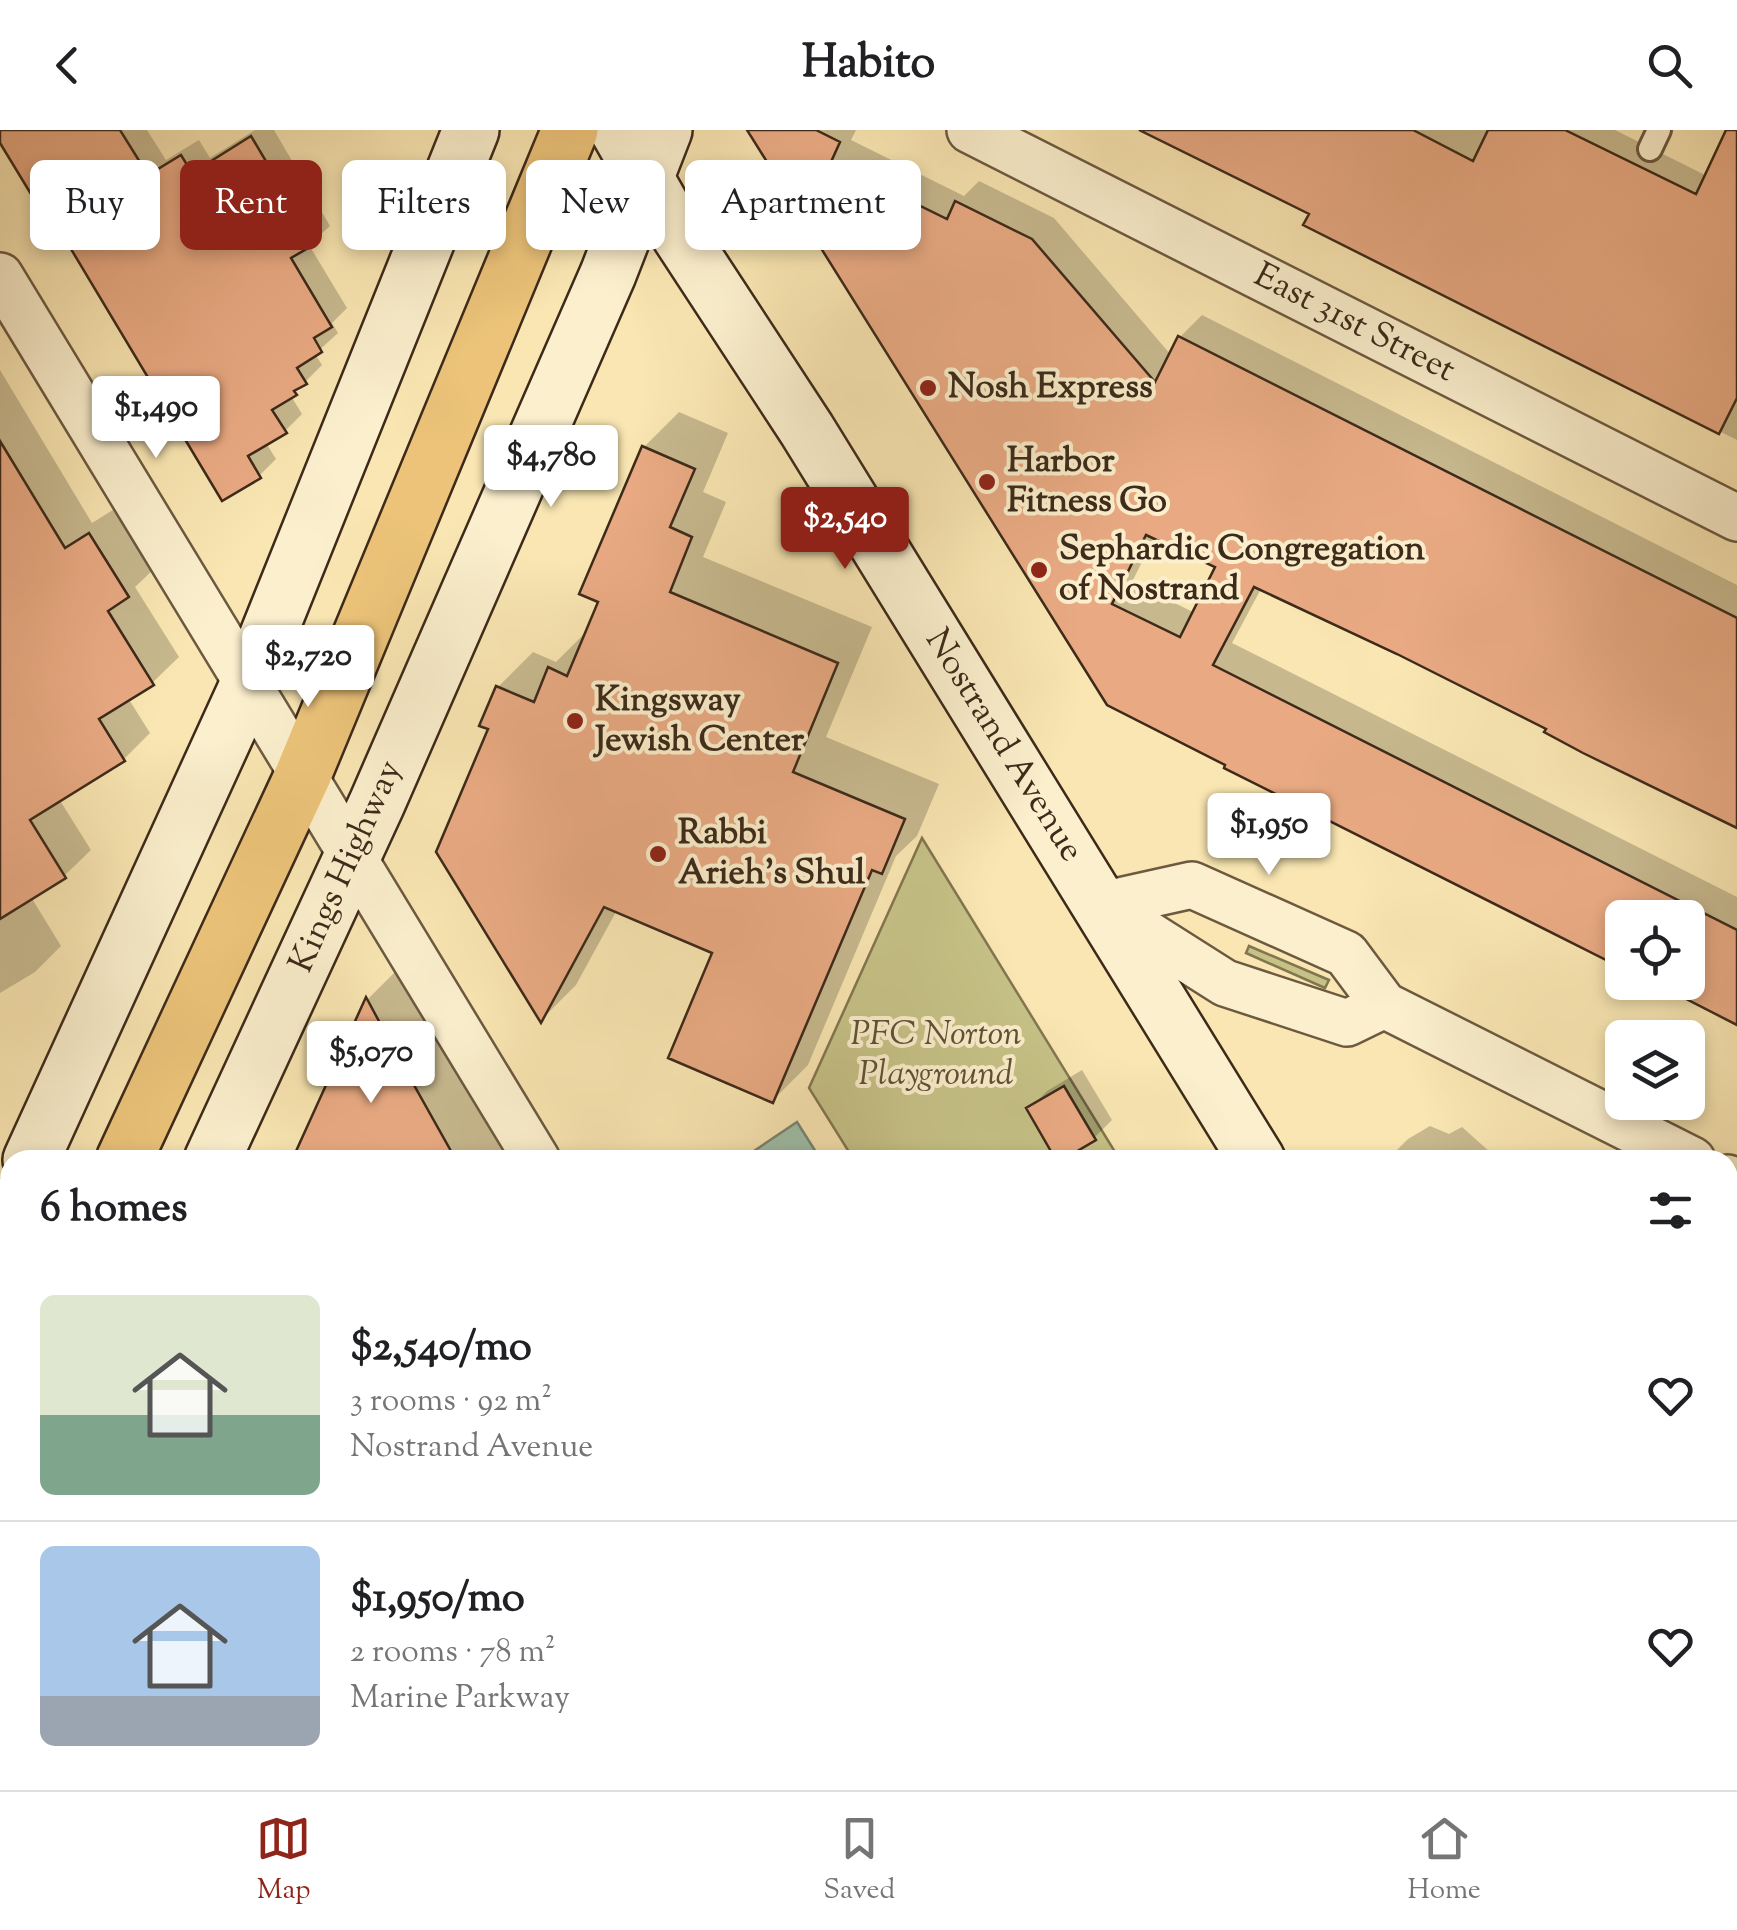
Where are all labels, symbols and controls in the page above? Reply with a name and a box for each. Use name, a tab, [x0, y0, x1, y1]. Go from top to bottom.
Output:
text: Habito	[802, 33, 935, 98]
icon: back	[40, 38, 95, 93]
icon: search	[1642, 38, 1697, 93]
chip: Buy	[30, 160, 160, 250]
chip: Rent	[180, 160, 322, 250]
chip: Filters	[342, 160, 506, 250]
chip: New	[526, 160, 665, 250]
chip: Apartment	[685, 160, 921, 250]
street label: East 31st Street	[1244, 251, 1464, 397]
place label: Nosh Express	[948, 363, 1153, 414]
pin: $1,490	[75, 376, 237, 461]
marker: Nosh Express	[917, 377, 939, 399]
text: $1,490	[114, 385, 198, 431]
pin: $4,780	[470, 425, 632, 510]
text: $4,780	[506, 434, 596, 480]
place label: Harbor Fitness Go	[1007, 437, 1167, 528]
marker: Harbor Fitness Go	[976, 471, 998, 493]
pin: $2,540	[764, 487, 926, 572]
text: $2,540	[803, 496, 887, 542]
place label: Sephardic Congregation of Nostrand	[1059, 525, 1425, 616]
marker: Sephardic Congregation of Nostrand	[1028, 559, 1050, 581]
street label: Nostrand Avenue	[911, 620, 1095, 872]
pin: $2,720	[227, 625, 389, 710]
text: $2,720	[264, 634, 352, 680]
place label: Kingsway Jewish Center	[592, 676, 805, 767]
marker: Kingsway Jewish Center	[564, 710, 586, 732]
street label: Kings Highway	[277, 753, 417, 981]
pin: $1,950	[1188, 793, 1350, 878]
text: $1,950	[1229, 802, 1309, 848]
place label: Rabbi Arieh's Shul	[678, 809, 866, 900]
marker: Rabbi Arieh's Shul	[647, 843, 669, 865]
map controls	[1605, 900, 1705, 1120]
button: locate	[1605, 900, 1705, 1000]
park label: PFC Norton Playground	[851, 1010, 1021, 1101]
button: layers	[1605, 1020, 1705, 1120]
pin: $5,070	[290, 1021, 452, 1106]
text: $5,070	[329, 1030, 413, 1076]
text: 6 homes	[40, 1180, 187, 1240]
icon: filters	[1643, 1183, 1698, 1238]
text: $2,540/mo	[350, 1319, 532, 1379]
icon: home	[120, 1335, 240, 1455]
icon: heart	[1643, 1368, 1698, 1423]
text: 3 rooms · 92 m²	[350, 1379, 552, 1425]
text: Nostrand Avenue	[350, 1425, 593, 1471]
text: $1,950/mo	[350, 1570, 525, 1630]
icon: home	[120, 1586, 240, 1706]
icon: heart	[1643, 1619, 1698, 1674]
text: 2 rooms · 78 m²	[350, 1630, 556, 1676]
text: Marine Parkway	[350, 1676, 570, 1722]
tab: Map	[256, 1811, 311, 1911]
tab: Saved	[823, 1811, 895, 1911]
tab: Home	[1407, 1811, 1481, 1911]

